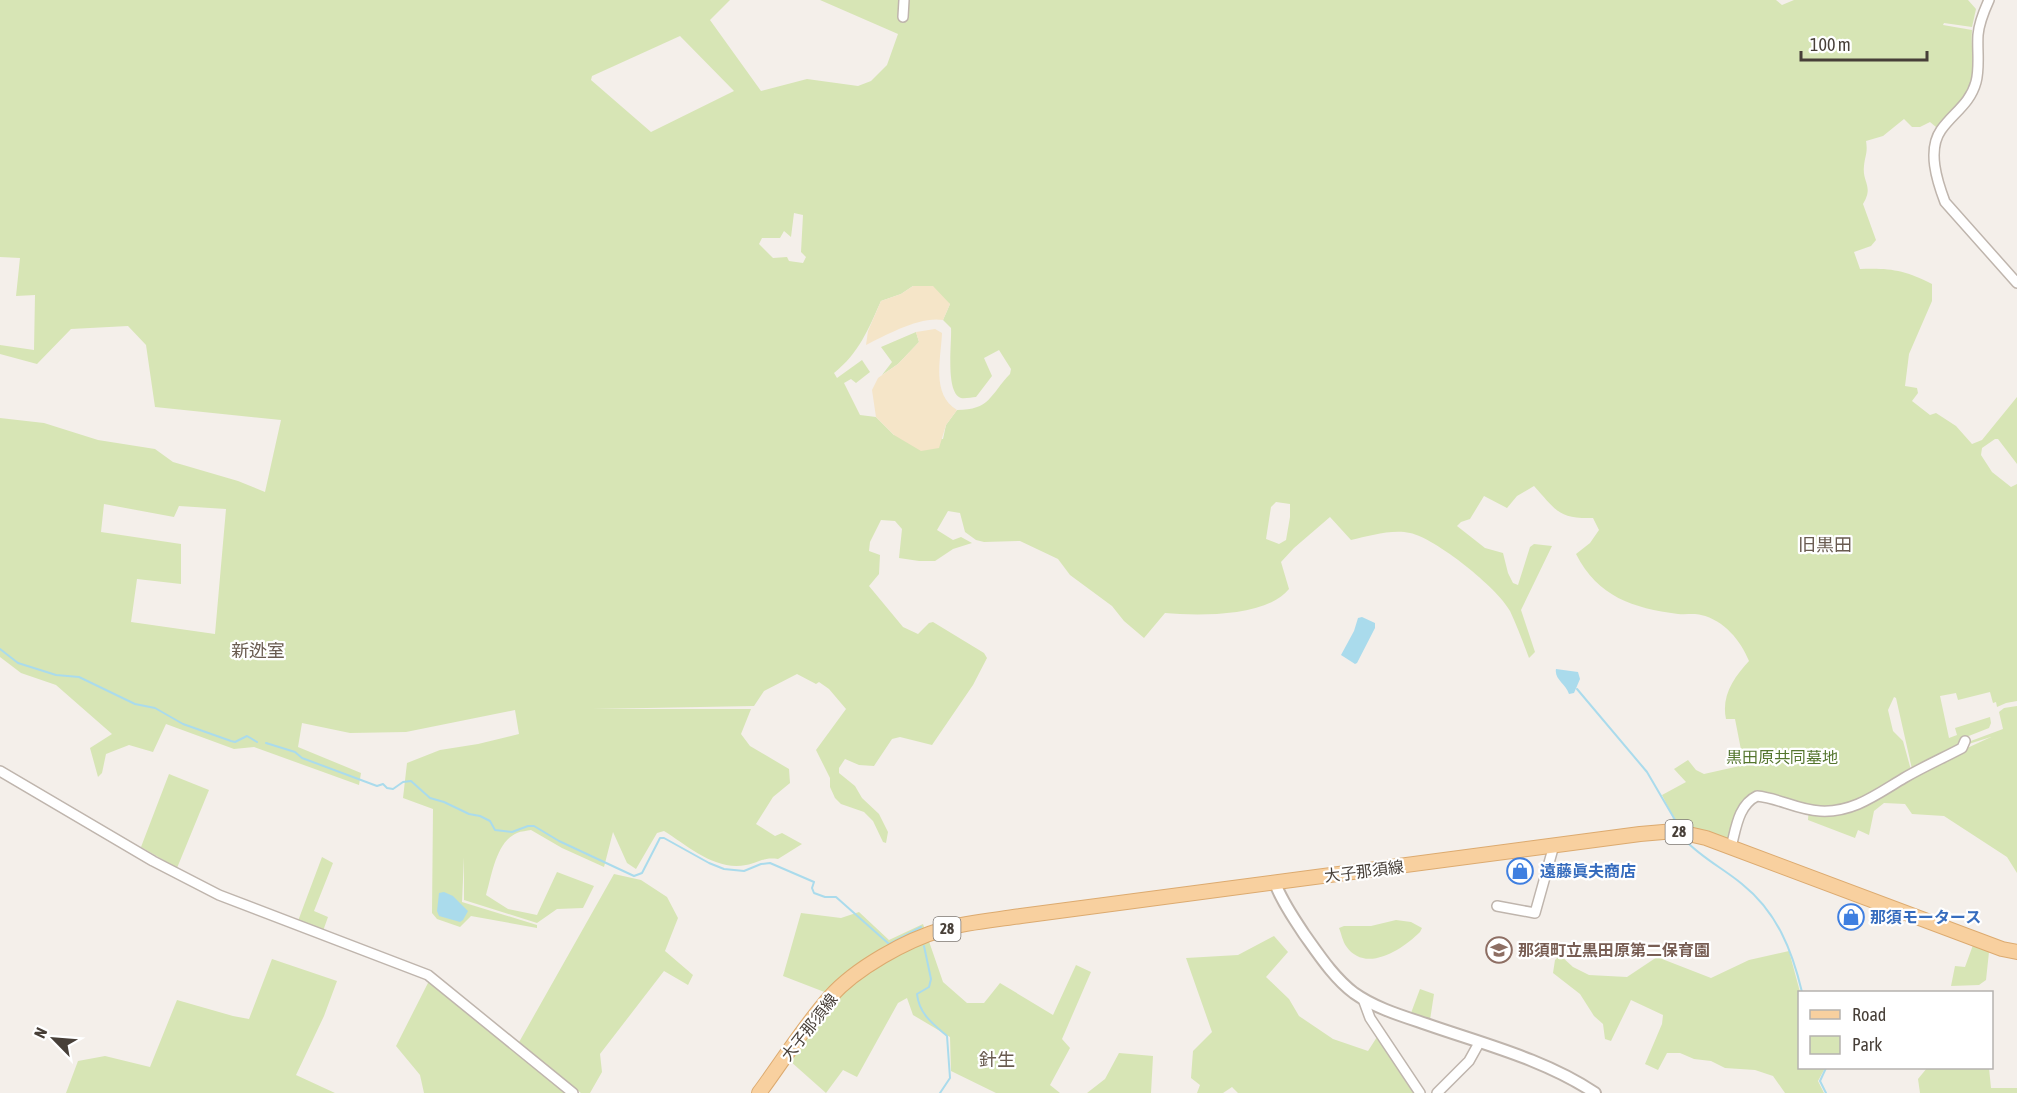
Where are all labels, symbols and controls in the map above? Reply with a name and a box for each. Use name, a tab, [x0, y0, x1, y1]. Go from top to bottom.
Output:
scale bar	[1801, 24, 1927, 62]
text: 100 m	[1810, 34, 1851, 55]
district label: 旧黒田	[1798, 534, 1852, 555]
district label: 新迯室	[231, 640, 285, 661]
park label: 黒田原共同墓地	[1726, 748, 1838, 766]
road number: 28	[1666, 820, 1692, 844]
shop icon: 遠藤眞夫商店	[1505, 856, 1535, 886]
street label: 大子那須線	[1323, 857, 1405, 885]
place label: 遠藤眞夫商店	[1540, 862, 1636, 880]
shop icon: 那須モータース	[1836, 902, 1866, 932]
place label: 那須モータース	[1870, 908, 1981, 926]
road number: 28	[934, 917, 960, 941]
school or university icon: 那須町立黒田原第二保育園	[1484, 935, 1514, 965]
place label: 那須町立黒田原第二保育園	[1518, 941, 1710, 959]
street label: 大子那須線	[777, 990, 841, 1064]
legend	[1798, 991, 1993, 1069]
text: Road	[1852, 1004, 1886, 1025]
north arrow	[24, 1009, 84, 1069]
text: N	[30, 1025, 51, 1041]
text: Park	[1852, 1034, 1882, 1055]
district label: 針生	[979, 1049, 1015, 1070]

